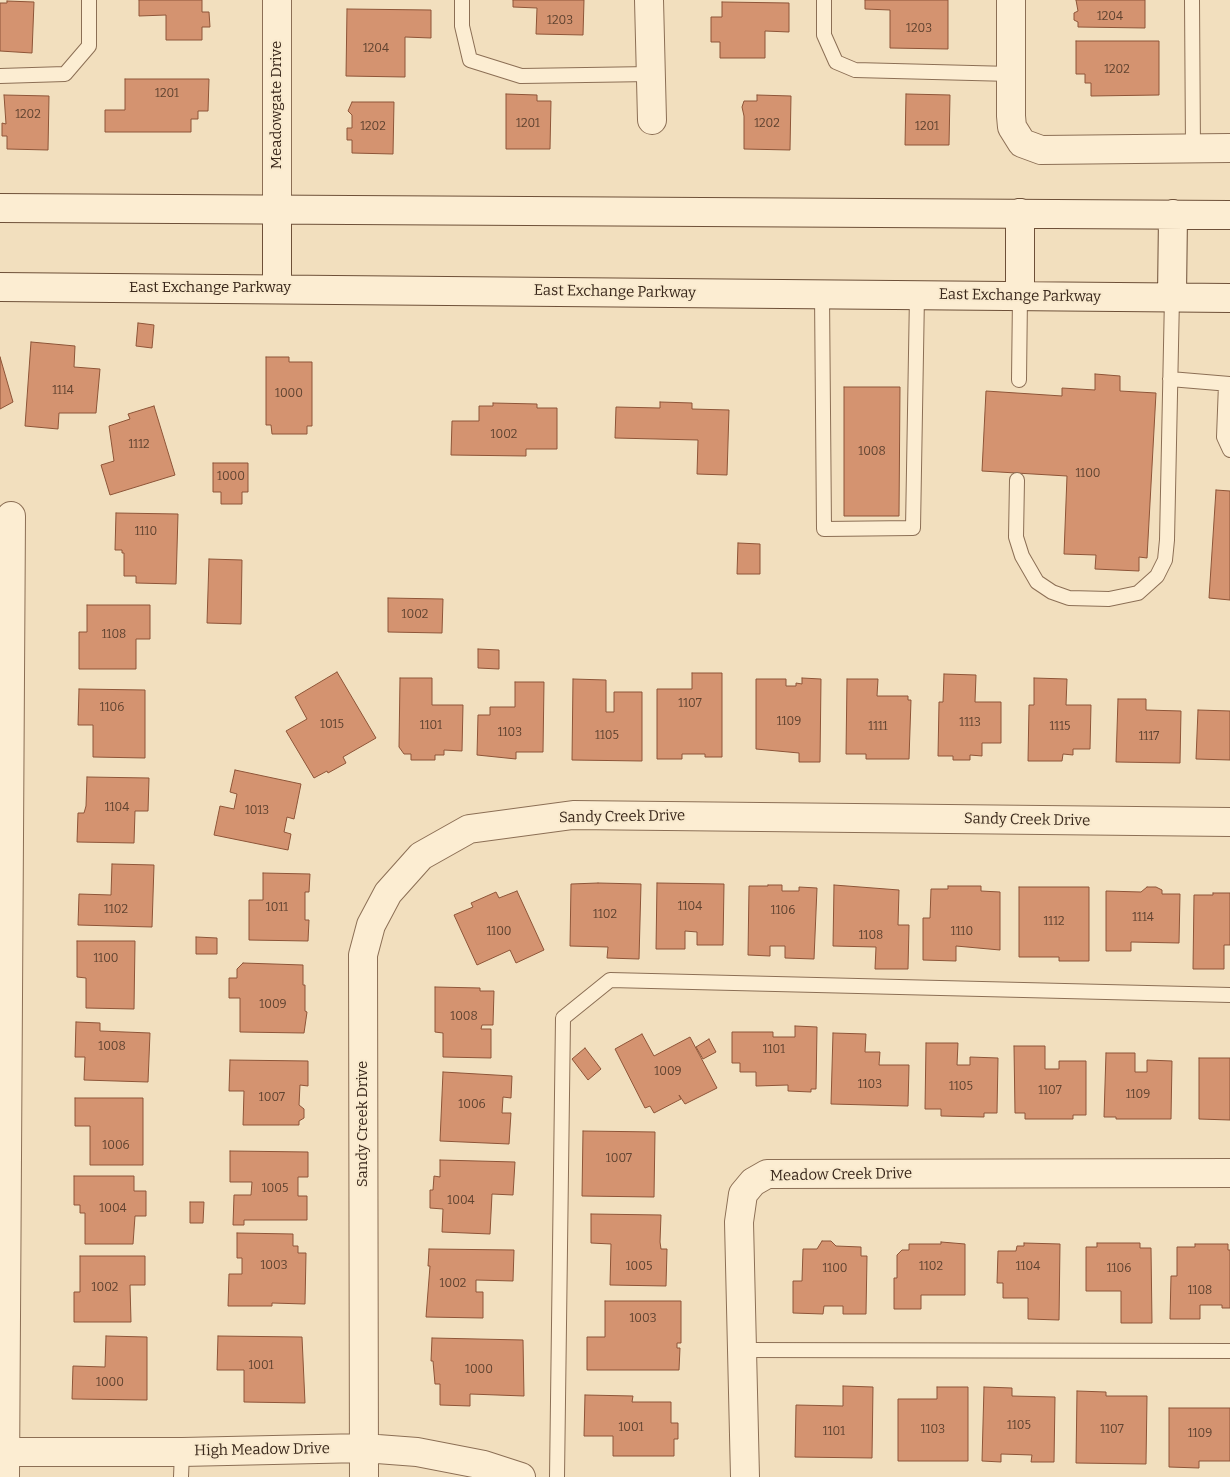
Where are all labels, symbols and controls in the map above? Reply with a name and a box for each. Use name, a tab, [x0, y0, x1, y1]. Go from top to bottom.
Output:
house number: 1204	[1097, 10, 1123, 24]
house number: 1203	[547, 14, 573, 28]
house number: 1203	[906, 22, 932, 36]
street label: Meadowgate Drive	[268, 41, 286, 169]
house number: 1204	[363, 42, 389, 56]
house number: 1202	[1104, 63, 1130, 77]
house number: 1201	[155, 87, 179, 101]
house number: 1202	[15, 108, 41, 122]
house number: 1201	[516, 117, 540, 131]
house number: 1202	[754, 117, 780, 131]
house number: 1202	[360, 120, 386, 134]
house number: 1201	[915, 120, 939, 134]
street label: East Exchange Parkway	[129, 279, 291, 297]
street label: East Exchange Parkway	[534, 282, 696, 302]
street label: East Exchange Parkway	[939, 286, 1101, 306]
house number: 1114	[52, 384, 74, 398]
house number: 1000	[275, 387, 303, 401]
house number: 1002	[491, 428, 517, 442]
house number: 1112	[128, 438, 150, 452]
house number: 1008	[858, 445, 886, 459]
house number: 1100	[1075, 467, 1101, 481]
house number: 1000	[217, 470, 245, 484]
house number: 1110	[135, 525, 157, 539]
house number: 1002	[402, 608, 428, 622]
house number: 1108	[102, 628, 126, 642]
house number: 1107	[678, 697, 702, 711]
house number: 1106	[100, 701, 124, 715]
house number: 1109	[777, 715, 801, 729]
house number: 1113	[959, 716, 981, 730]
house number: 1015	[320, 718, 344, 732]
house number: 1101	[420, 719, 442, 733]
house number: 1111	[868, 720, 888, 734]
house number: 1115	[1049, 720, 1071, 734]
house number: 1103	[498, 726, 522, 740]
house number: 1105	[595, 729, 619, 743]
house number: 1117	[1139, 730, 1159, 744]
house number: 1104	[105, 801, 129, 815]
house number: 1013	[245, 804, 269, 818]
street label: Sandy Creek Drive	[559, 807, 685, 827]
street label: Sandy Creek Drive	[964, 810, 1090, 830]
house number: 1104	[678, 900, 702, 914]
house number: 1011	[266, 901, 288, 915]
house number: 1102	[104, 903, 128, 917]
house number: 1106	[771, 904, 795, 918]
house number: 1102	[593, 908, 617, 922]
house number: 1114	[1132, 911, 1154, 925]
house number: 1112	[1043, 915, 1065, 929]
house number: 1100	[486, 925, 512, 939]
house number: 1110	[951, 925, 973, 939]
house number: 1108	[859, 929, 883, 943]
house number: 1100	[93, 952, 119, 966]
house number: 1009	[259, 998, 287, 1012]
house number: 1008	[450, 1010, 478, 1024]
house number: 1008	[98, 1040, 126, 1054]
house number: 1101	[763, 1043, 785, 1057]
street label: Sandy Creek Drive	[354, 1061, 372, 1187]
house number: 1009	[654, 1065, 682, 1079]
house number: 1103	[858, 1078, 882, 1092]
house number: 1105	[949, 1080, 973, 1094]
house number: 1107	[1038, 1084, 1062, 1098]
house number: 1109	[1126, 1088, 1150, 1102]
house number: 1007	[259, 1091, 285, 1105]
house number: 1006	[458, 1098, 486, 1112]
house number: 1006	[102, 1139, 130, 1153]
house number: 1007	[606, 1152, 632, 1166]
street label: Meadow Creek Drive	[770, 1165, 912, 1185]
house number: 1005	[262, 1182, 288, 1196]
house number: 1004	[447, 1194, 475, 1208]
house number: 1004	[99, 1202, 127, 1216]
house number: 1003	[260, 1259, 288, 1273]
house number: 1005	[626, 1260, 652, 1274]
house number: 1102	[919, 1260, 943, 1274]
house number: 1104	[1016, 1260, 1040, 1274]
house number: 1100	[822, 1262, 848, 1276]
house number: 1106	[1107, 1262, 1131, 1276]
house number: 1002	[440, 1277, 466, 1291]
house number: 1002	[92, 1281, 118, 1295]
house number: 1108	[1188, 1284, 1212, 1298]
house number: 1003	[629, 1312, 657, 1326]
house number: 1001	[248, 1359, 274, 1373]
house number: 1000	[465, 1363, 493, 1377]
house number: 1000	[96, 1376, 124, 1390]
house number: 1105	[1007, 1419, 1031, 1433]
house number: 1001	[618, 1421, 644, 1435]
house number: 1103	[921, 1423, 945, 1437]
house number: 1107	[1100, 1423, 1124, 1437]
house number: 1101	[823, 1425, 845, 1439]
house number: 1109	[1188, 1427, 1212, 1441]
street label: High Meadow Drive	[194, 1440, 330, 1460]

